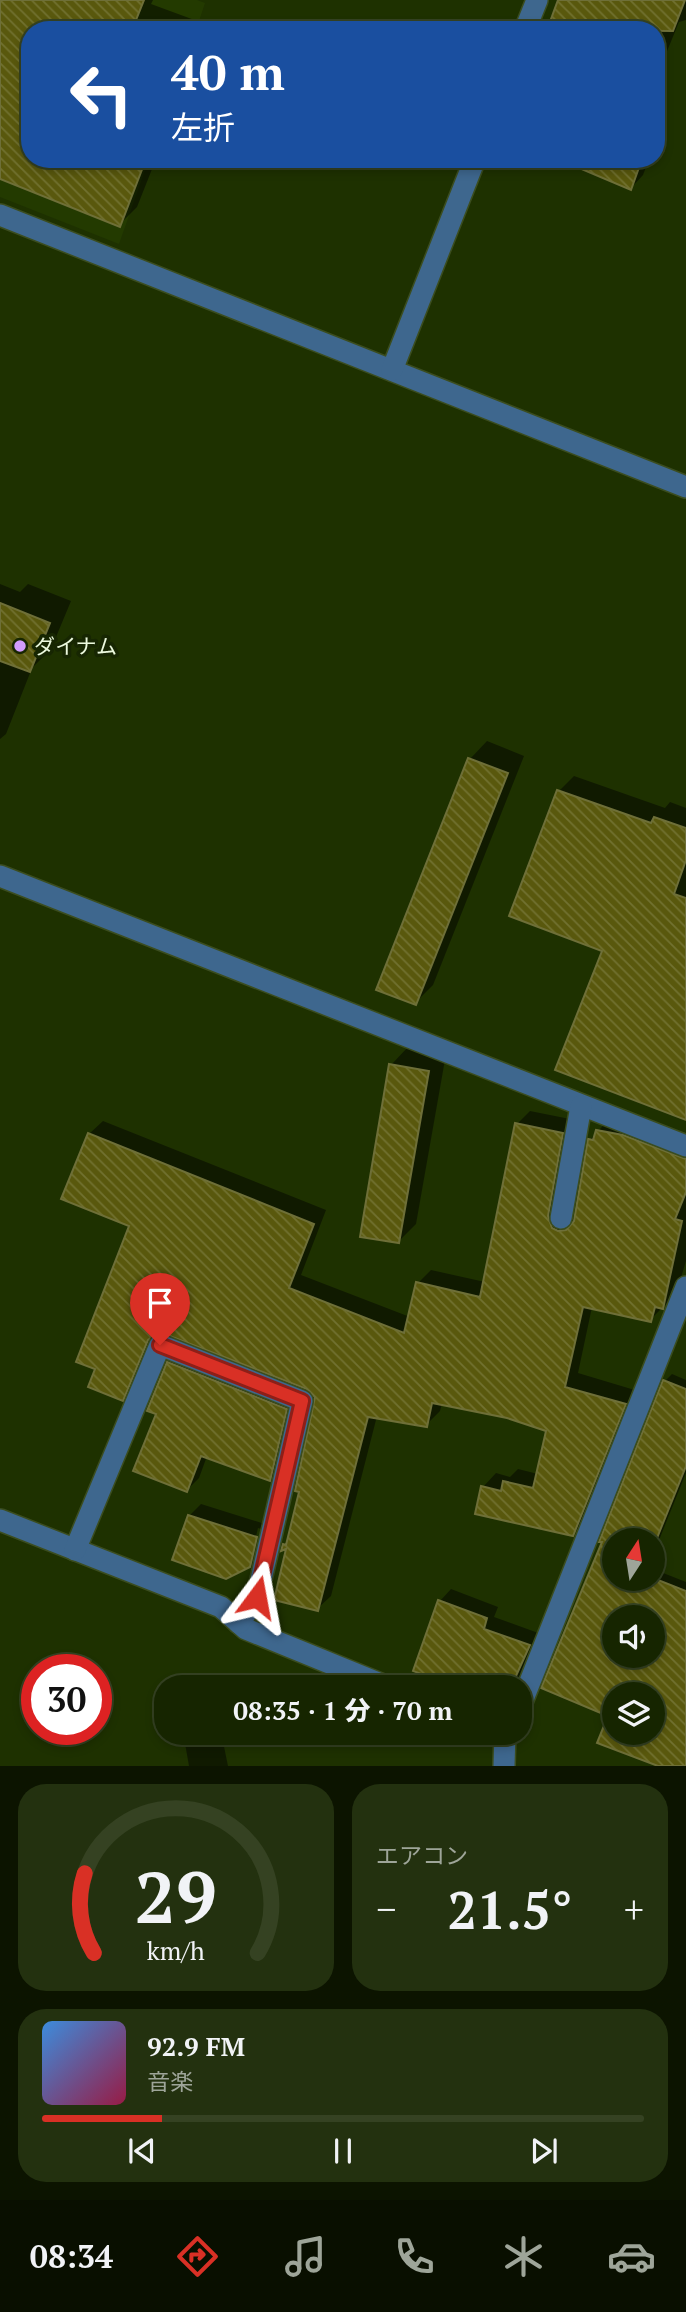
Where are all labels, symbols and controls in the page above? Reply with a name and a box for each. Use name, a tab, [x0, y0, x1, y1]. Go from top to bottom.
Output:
text: 40 m	[171, 39, 285, 104]
icon: left	[56, 49, 147, 140]
text: 左折	[171, 106, 235, 148]
place label: ダイナム	[34, 632, 117, 660]
marker: ダイナム	[12, 638, 28, 654]
pin	[130, 1273, 190, 1345]
icon: arrive	[141, 1284, 179, 1322]
north arrow	[602, 1528, 665, 1591]
map controls	[602, 1528, 665, 1745]
position arrow	[220, 1560, 294, 1634]
button: sound	[602, 1605, 665, 1668]
speed limit sign: 30	[21, 1654, 112, 1745]
button: layers	[602, 1682, 665, 1745]
text: 08:35 · 1 分 · 70 m	[233, 1693, 453, 1727]
text: エアコン	[376, 1840, 468, 1871]
text: 29	[135, 1848, 217, 1945]
text: 21.5°	[447, 1875, 573, 1944]
text: −	[376, 1884, 396, 1934]
text: +	[624, 1884, 644, 1934]
text: km/h	[147, 1934, 205, 1967]
text: 92.9 FM	[147, 2029, 245, 2063]
text: 音楽	[147, 2066, 193, 2097]
icon: previous	[123, 2132, 161, 2170]
icon: pause	[324, 2132, 362, 2170]
icon: next	[525, 2132, 563, 2170]
icon: directions	[173, 2232, 222, 2281]
icon: music	[281, 2232, 330, 2281]
icon: phone	[390, 2232, 439, 2281]
icon: climate	[499, 2232, 548, 2281]
icon: car	[607, 2232, 656, 2281]
text: 08:34	[30, 2235, 113, 2277]

